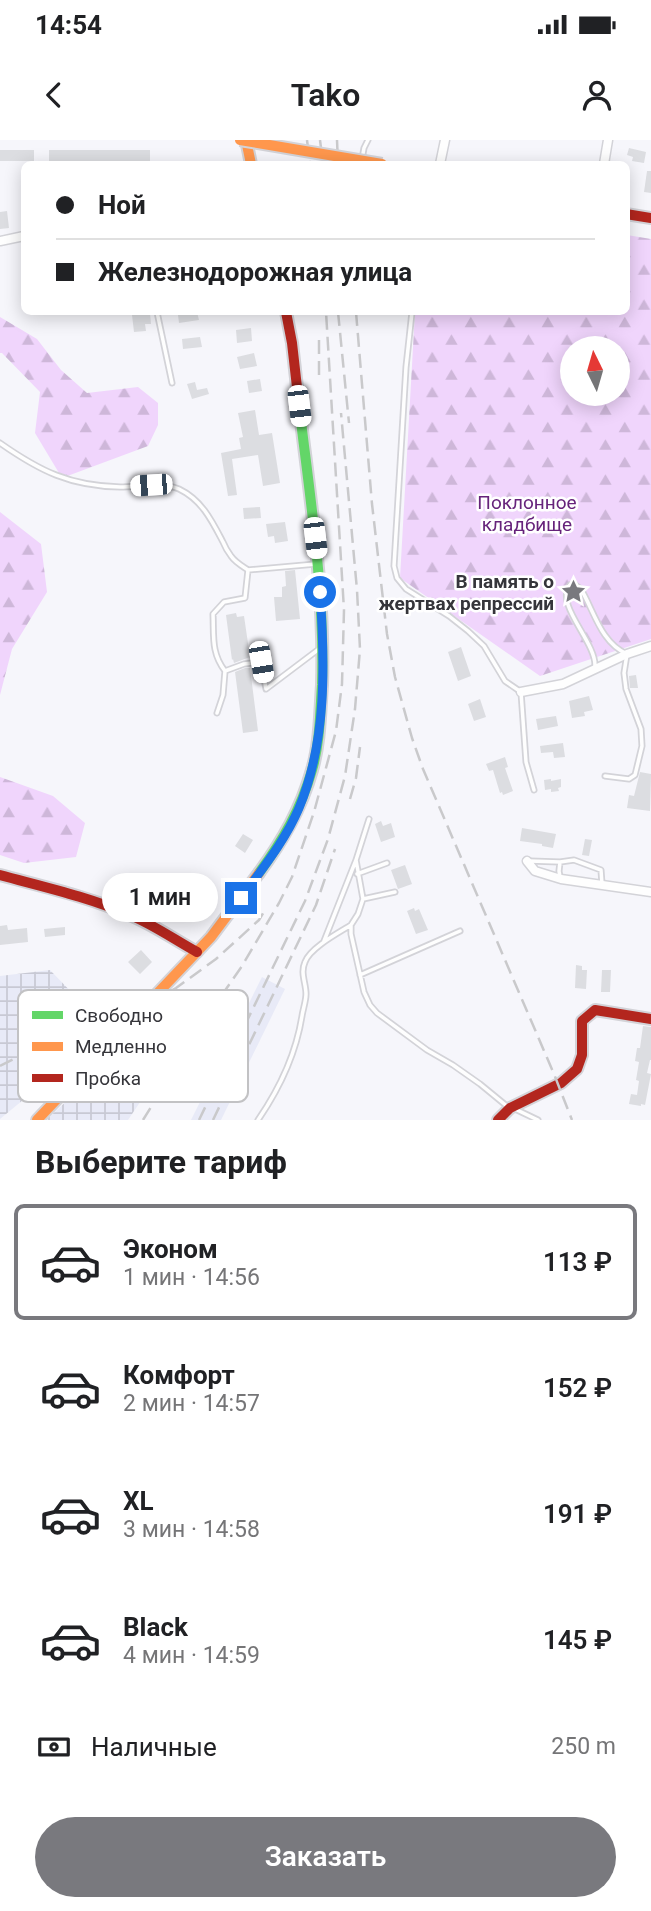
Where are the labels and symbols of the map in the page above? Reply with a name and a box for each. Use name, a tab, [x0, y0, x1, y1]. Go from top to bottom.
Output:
north arrow	[560, 336, 630, 406]
car	[287, 384, 312, 428]
car	[130, 473, 173, 497]
park label: Поклонное кладбище	[477, 491, 577, 536]
car	[303, 516, 328, 560]
place label: В память о жертвах репрессий	[378, 570, 554, 615]
route start	[304, 576, 336, 608]
place icon: В память о жертвах репрессий	[560, 578, 588, 606]
car	[248, 639, 275, 685]
callout: 1 мин	[101, 874, 216, 922]
route end	[225, 882, 257, 914]
legend	[18, 990, 248, 1102]
text: Свободно	[75, 1004, 163, 1027]
text: Медленно	[75, 1035, 167, 1058]
text: Пробка	[75, 1067, 141, 1090]

